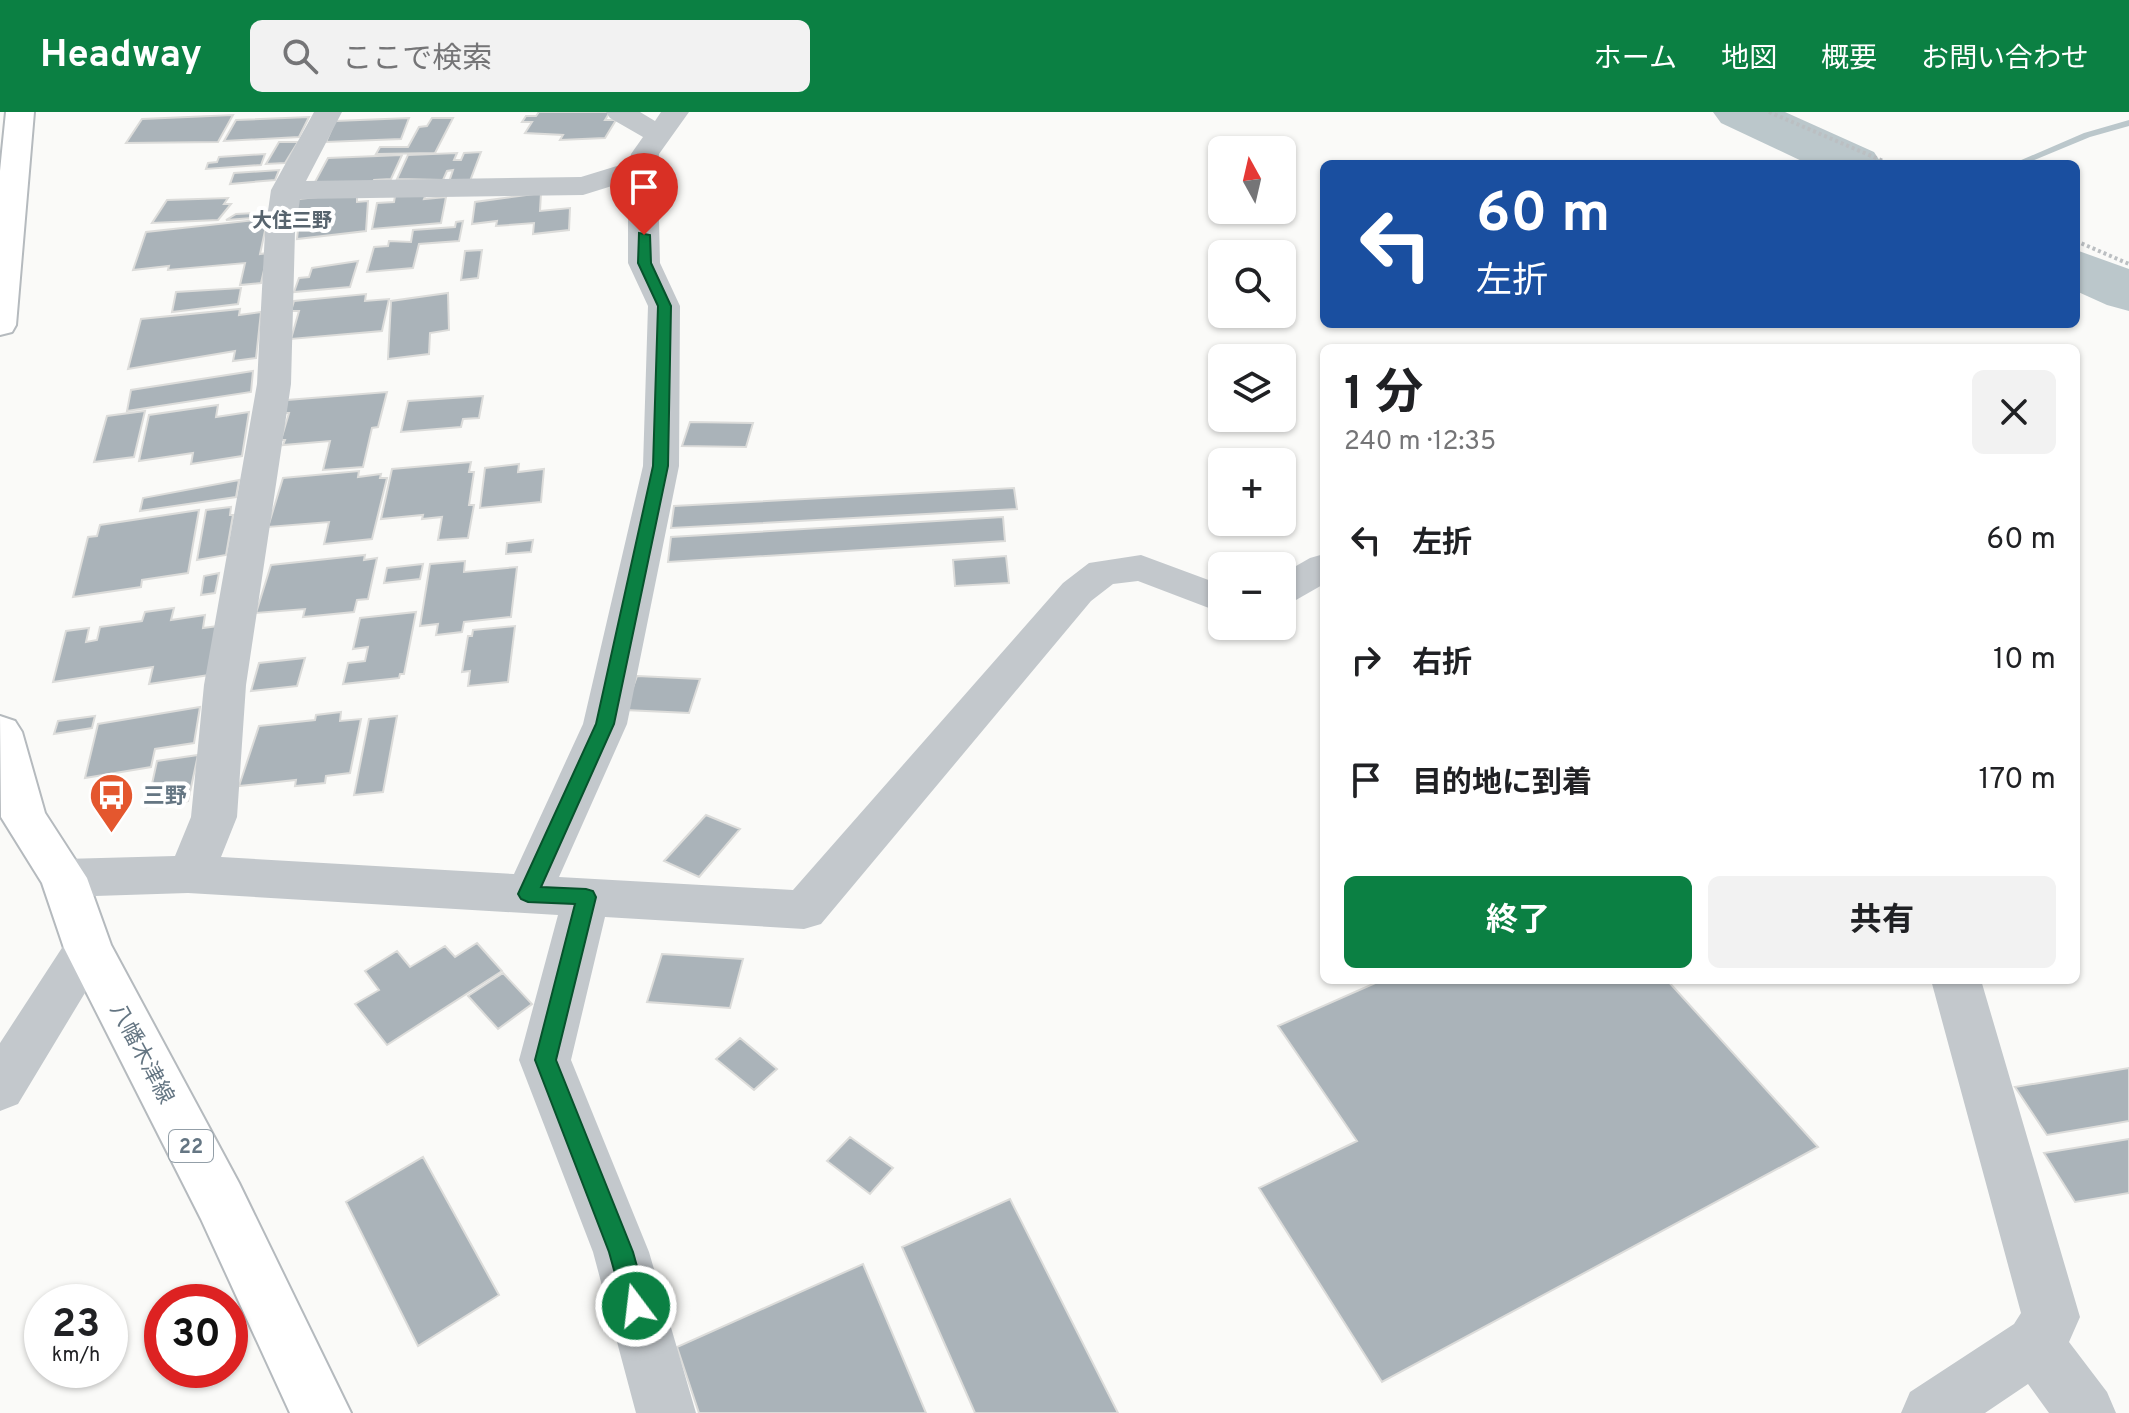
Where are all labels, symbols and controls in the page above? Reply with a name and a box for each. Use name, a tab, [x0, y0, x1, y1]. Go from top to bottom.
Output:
search box	[250, 20, 810, 92]
text: Headway	[40, 32, 202, 81]
icon: search	[278, 34, 322, 78]
text: ここで検索	[342, 42, 492, 79]
text: ホーム	[1594, 42, 1677, 78]
text: 地図	[1721, 42, 1777, 78]
text: 概要	[1821, 42, 1877, 78]
text: お問い合わせ	[1921, 42, 2089, 78]
north arrow	[1208, 136, 1296, 224]
map controls	[1208, 136, 1296, 640]
pin	[610, 153, 678, 235]
icon: arrive	[622, 165, 666, 209]
text: 60 m	[1476, 181, 1610, 251]
icon: left	[1344, 192, 1448, 296]
district label: 大住三野	[252, 209, 332, 235]
button: search	[1208, 240, 1296, 328]
text: 左折	[1476, 260, 1548, 306]
button: layers	[1208, 344, 1296, 432]
text: 1 分	[1344, 366, 1423, 426]
button: close	[1972, 370, 2056, 454]
text: 240 m · 12:35	[1344, 426, 1496, 459]
button: +	[1208, 448, 1296, 536]
icon: left	[1344, 518, 1388, 562]
text: 60 m	[1986, 522, 2056, 559]
text: 左折	[1412, 526, 1472, 563]
button: −	[1208, 552, 1296, 640]
icon: right	[1344, 638, 1388, 682]
text: 10 m	[1993, 642, 2056, 679]
text: 右折	[1412, 646, 1472, 683]
icon: arrive	[1344, 758, 1388, 802]
text: 170 m	[1978, 762, 2056, 799]
text: 目的地に到着	[1412, 766, 1592, 803]
bus stop icon: 三野	[88, 771, 136, 834]
place label: 三野	[143, 784, 187, 811]
button: 終了	[1344, 876, 1692, 968]
button: 共有	[1708, 876, 2056, 968]
street label: 八幡木津線	[103, 999, 179, 1109]
road number: 22	[169, 1130, 213, 1162]
position arrow	[594, 1264, 678, 1348]
speed limit sign: 30	[144, 1284, 248, 1388]
text: 23	[52, 1301, 100, 1351]
text: km/h	[52, 1343, 100, 1369]

